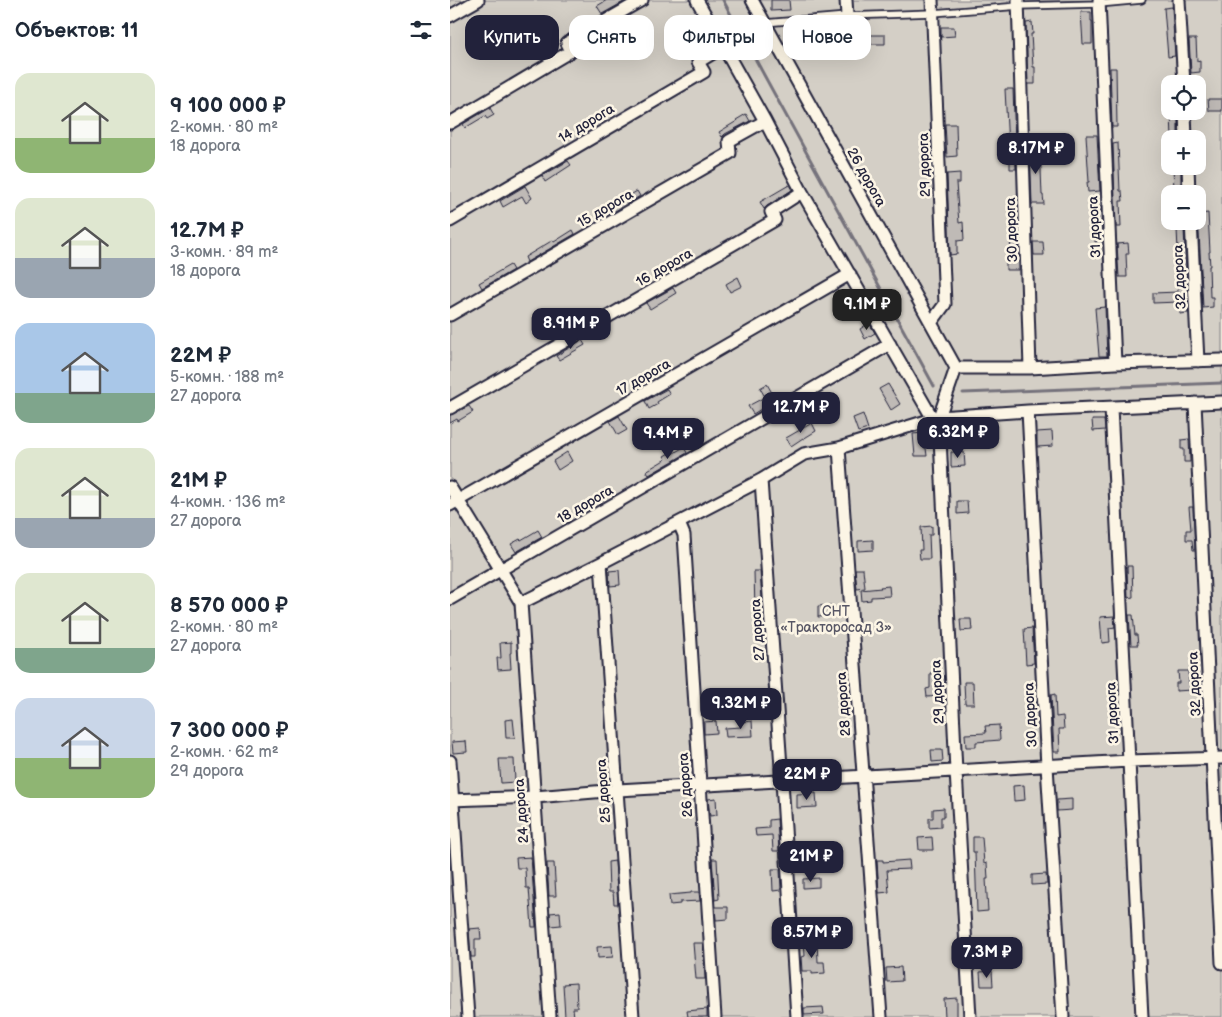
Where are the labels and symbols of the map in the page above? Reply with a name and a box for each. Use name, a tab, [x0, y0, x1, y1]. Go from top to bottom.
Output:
street label: 14 дорога	[555, 100, 618, 147]
street label: 29 дорога	[915, 132, 934, 198]
pin: 8.17M ₽	[990, 132, 1082, 175]
street label: 26 дорога	[843, 145, 890, 210]
street label: 15 дорога	[574, 185, 637, 231]
street label: 31 дорога	[1084, 195, 1105, 258]
street label: 30 дорога	[1002, 196, 1021, 263]
street label: 32 дорога	[1169, 243, 1190, 310]
street label: 16 дорога	[633, 244, 696, 290]
pin: 9.1M ₽	[826, 288, 908, 331]
pin: 8.91M ₽	[525, 308, 617, 350]
street label: 17 дорога	[613, 355, 674, 400]
pin: 12.7M ₽	[755, 392, 847, 434]
pin: 6.32M ₽	[912, 416, 1004, 459]
pin: 9.4M ₽	[627, 418, 709, 460]
street label: 18 дорога	[554, 481, 617, 527]
street label: 27 дорога	[747, 597, 768, 662]
park label: СНТ «Тракторосад 3»	[780, 603, 892, 636]
street label: 32 дорога	[1184, 650, 1205, 717]
street label: 29 дорога	[927, 659, 948, 725]
street label: 28 дорога	[833, 670, 854, 737]
street label: 30 дорога	[1020, 681, 1041, 748]
street label: 31 дорога	[1102, 681, 1123, 744]
pin: 9.32M ₽	[695, 688, 787, 730]
street label: 26 дорога	[675, 751, 696, 818]
street label: 25 дорога	[593, 757, 614, 824]
pin: 22M ₽	[772, 758, 842, 801]
street label: 24 дорога	[511, 777, 532, 844]
pin: 21M ₽	[776, 840, 846, 883]
pin: 8.57M ₽	[766, 916, 858, 959]
pin: 7.3M ₽	[946, 936, 1028, 979]

